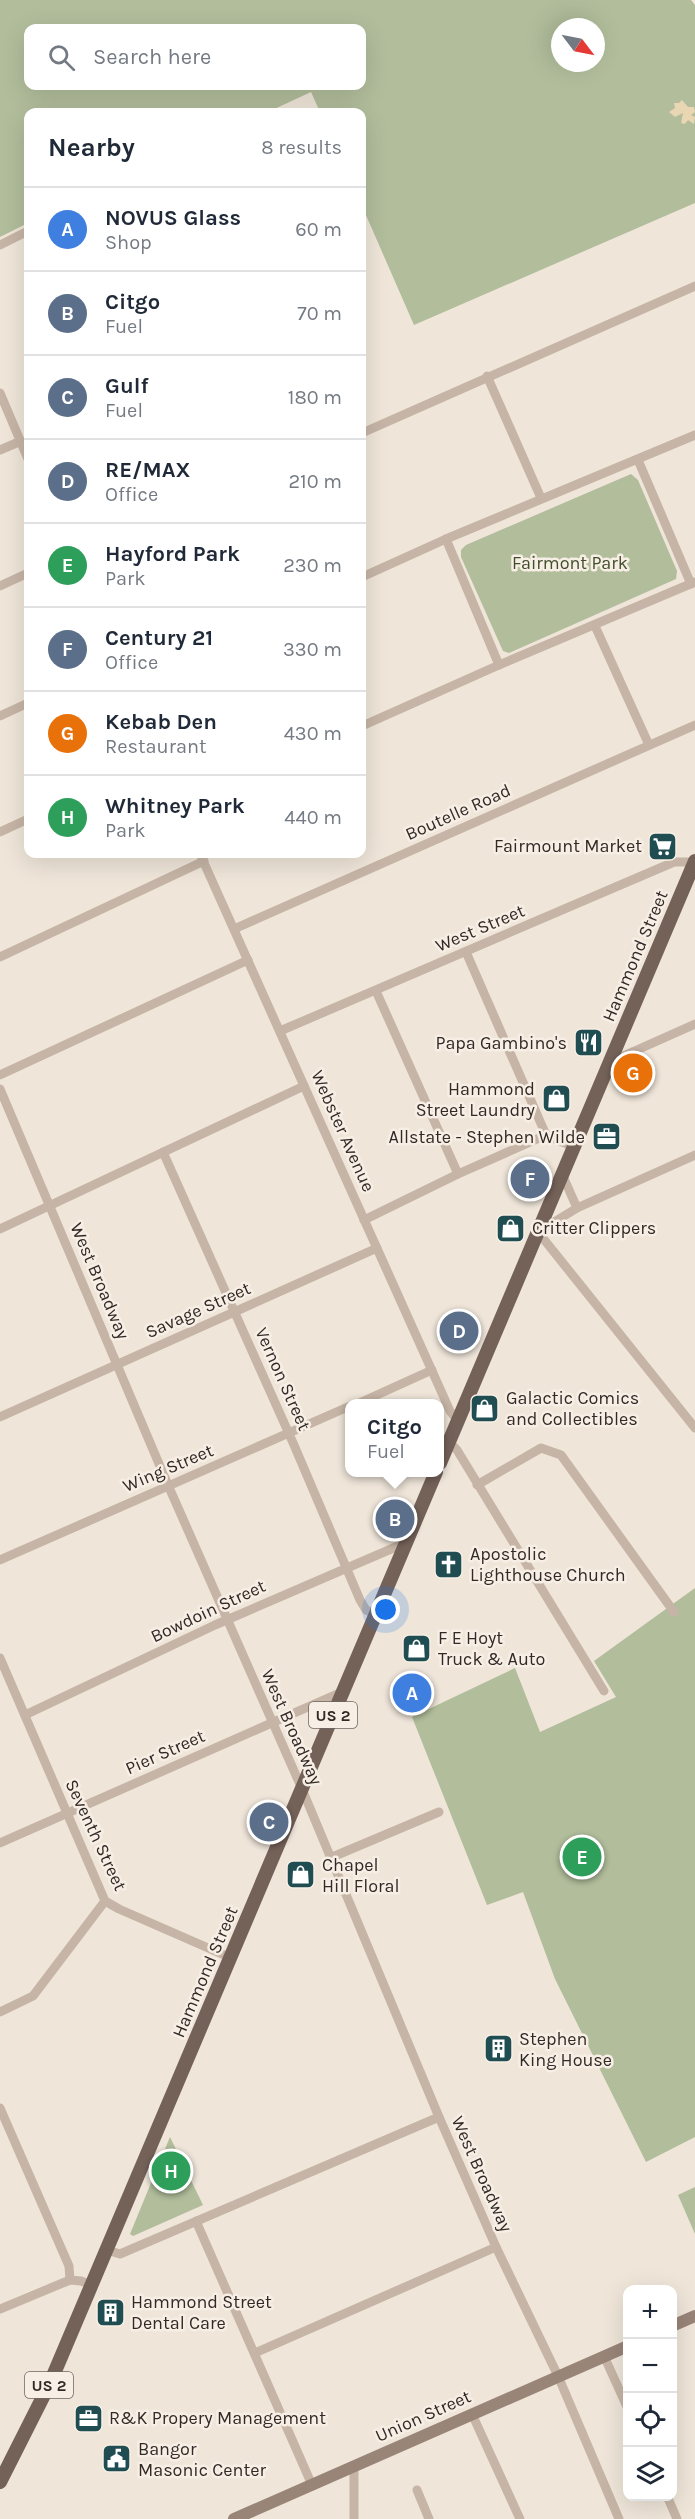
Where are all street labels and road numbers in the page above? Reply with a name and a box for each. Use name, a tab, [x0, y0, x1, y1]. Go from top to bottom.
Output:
street label: Boutelle Road	[402, 779, 514, 845]
street label: Hammond Street	[597, 887, 673, 1025]
street label: West Street	[432, 899, 528, 957]
street label: Webster Avenue	[306, 1067, 380, 1195]
street label: West Broadway	[66, 1219, 135, 1343]
street label: Savage Street	[142, 1277, 254, 1343]
street label: Vernon Street	[250, 1324, 316, 1434]
street label: Wing Street	[119, 1439, 217, 1497]
street label: Bowdoin Street	[147, 1575, 269, 1647]
street label: West Broadway	[257, 1666, 328, 1789]
road number: US 2	[309, 1702, 357, 1728]
street label: Pier Street	[122, 1725, 208, 1779]
street label: Seventh Street	[61, 1776, 132, 1895]
street label: Hammond Street	[167, 1903, 243, 2041]
street label: West Broadway	[447, 2113, 518, 2236]
road number: US 2	[25, 2372, 73, 2398]
street label: Union Street	[372, 2385, 474, 2447]

